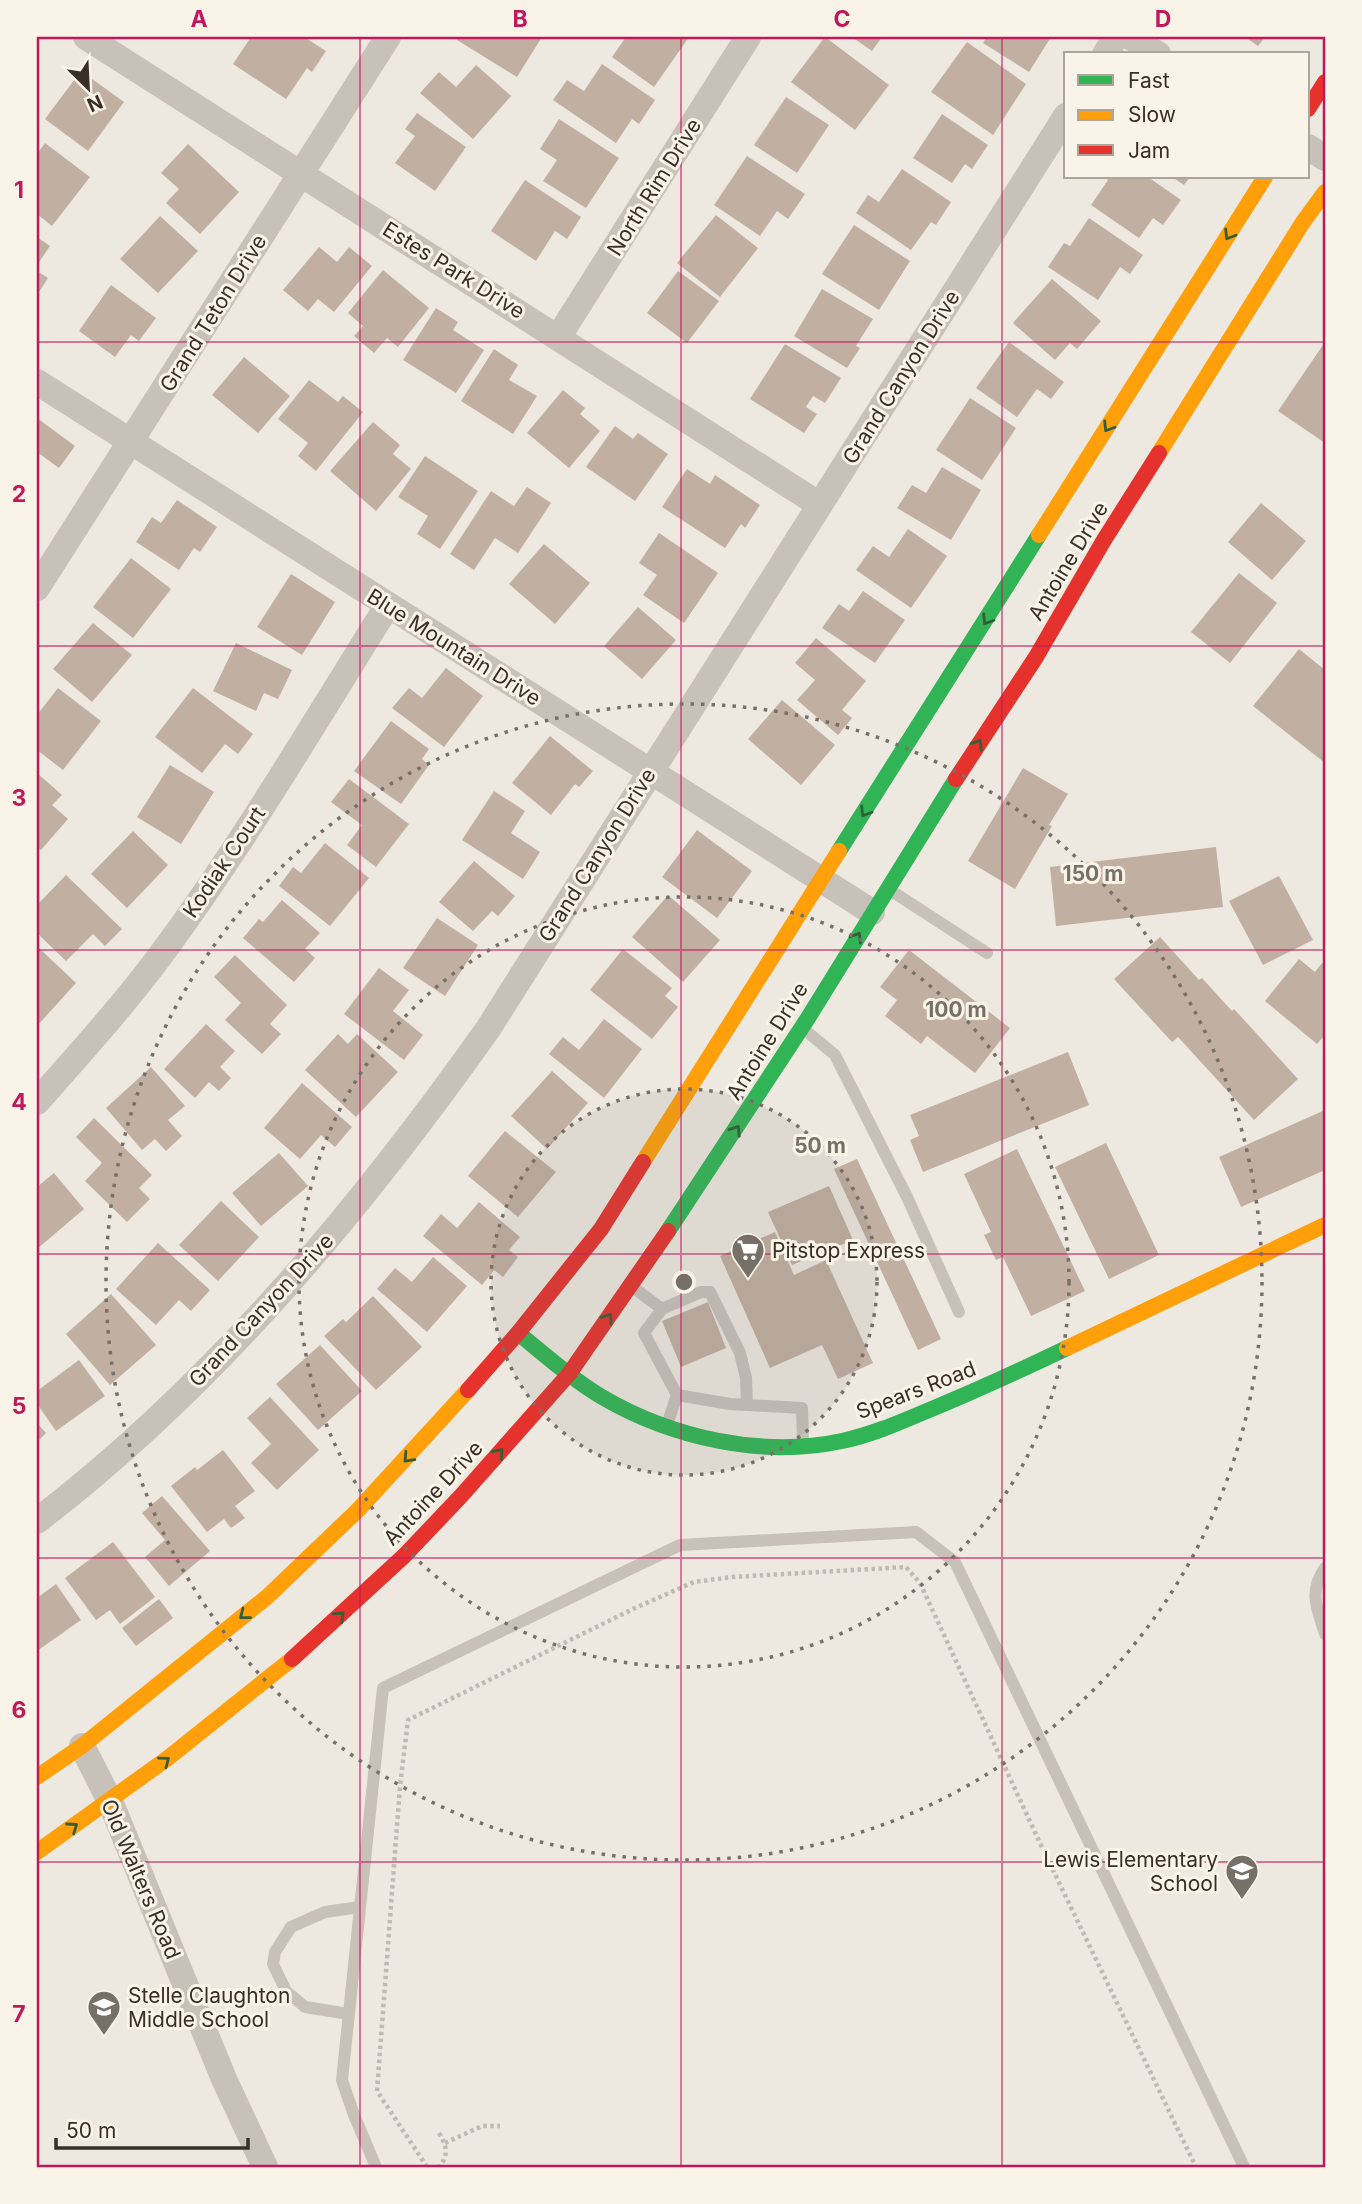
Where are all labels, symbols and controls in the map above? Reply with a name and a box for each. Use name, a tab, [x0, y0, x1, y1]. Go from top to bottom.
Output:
text: A	[190, 5, 208, 33]
text: B	[512, 5, 528, 33]
text: C	[833, 5, 851, 33]
text: D	[1155, 5, 1171, 33]
north arrow	[52, 52, 122, 122]
legend	[1064, 52, 1310, 178]
text: Fast	[1128, 68, 1170, 93]
text: N	[83, 90, 106, 117]
text: Slow	[1128, 102, 1176, 127]
street label: North Rim Drive	[602, 114, 706, 260]
text: Jam	[1128, 138, 1170, 163]
text: 1	[14, 176, 24, 204]
street label: Estes Park Drive	[378, 216, 530, 324]
one-way arrow	[1224, 227, 1237, 240]
street label: Grand Teton Drive	[155, 230, 271, 396]
street label: Grand Canyon Drive	[837, 285, 965, 469]
one-way arrow	[1103, 420, 1116, 433]
text: 2	[12, 480, 26, 508]
street label: Antoine Drive	[1023, 497, 1113, 625]
street label: Blue Mountain Drive	[363, 583, 545, 711]
one-way arrow	[982, 612, 995, 625]
one-way arrow	[969, 739, 982, 752]
street label: Grand Canyon Drive	[533, 763, 661, 947]
text: 3	[12, 784, 26, 812]
street label: Kodiak Court	[178, 802, 270, 922]
one-way arrow	[860, 805, 873, 818]
text: 150 m	[1063, 861, 1123, 886]
one-way arrow	[849, 932, 862, 945]
street label: Antoine Drive	[721, 978, 813, 1104]
text: 100 m	[925, 997, 987, 1022]
text: 4	[11, 1088, 27, 1116]
one-way arrow	[728, 1125, 740, 1138]
text: 50 m	[794, 1133, 846, 1158]
street label: Grand Canyon Drive	[184, 1228, 338, 1392]
supermarket icon: Pitstop Express	[729, 1231, 767, 1280]
place label: Pitstop Express	[772, 1238, 925, 1263]
centre of rings	[672, 1270, 696, 1294]
one-way arrow	[600, 1313, 613, 1326]
street label: Spears Road	[853, 1356, 979, 1424]
text: 5	[12, 1392, 26, 1420]
street label: Antoine Drive	[378, 1436, 488, 1550]
one-way arrow	[491, 1448, 503, 1461]
one-way arrow	[404, 1449, 416, 1462]
one-way arrow	[239, 1607, 252, 1619]
one-way arrow	[332, 1612, 345, 1625]
text: 6	[12, 1696, 26, 1724]
one-way arrow	[157, 1756, 169, 1769]
street label: Old Walters Road	[96, 1795, 186, 1963]
one-way arrow	[65, 1823, 78, 1835]
place label: Lewis Elementary School	[1043, 1847, 1218, 1896]
school or university icon: Lewis Elementary School	[1223, 1852, 1261, 1901]
place label: Stelle Claughton Middle School	[128, 1983, 290, 2032]
school or university icon: Stelle Claughton Middle School	[85, 1988, 123, 2037]
text: 7	[12, 2000, 26, 2028]
scale bar	[56, 2106, 248, 2150]
text: 50 m	[66, 2118, 116, 2143]

